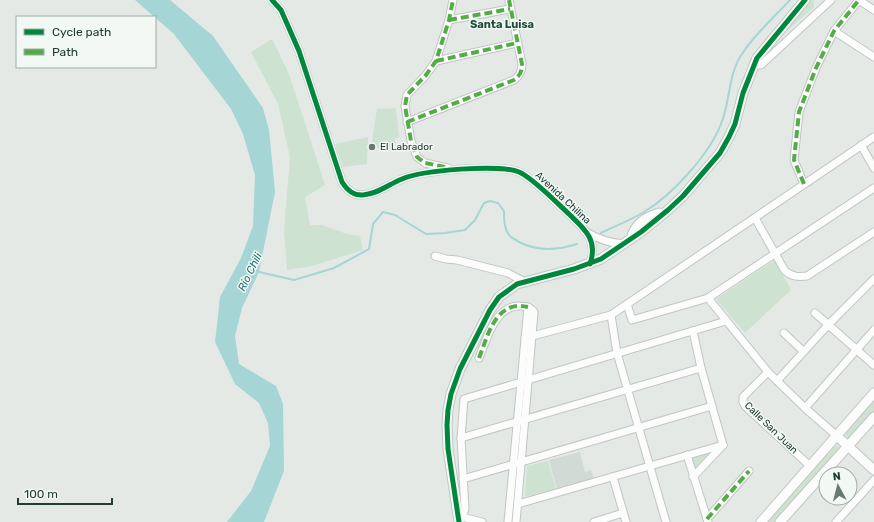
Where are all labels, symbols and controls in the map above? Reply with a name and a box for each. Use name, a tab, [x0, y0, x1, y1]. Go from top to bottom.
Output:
legend	[16, 16, 156, 68]
district label: Santa Luisa	[470, 18, 534, 31]
text: Cycle path	[52, 25, 111, 39]
text: Path	[52, 45, 78, 59]
place label: El Labrador	[380, 141, 433, 153]
marker: El Labrador	[367, 142, 377, 152]
street label: Avenida Chilina	[533, 169, 593, 227]
water label: Río Chili	[235, 250, 265, 293]
street label: Calle San Juan	[742, 400, 800, 456]
north arrow	[818, 466, 858, 506]
text: N	[832, 470, 842, 484]
scale bar	[18, 480, 112, 506]
text: 100 m	[24, 487, 58, 501]

